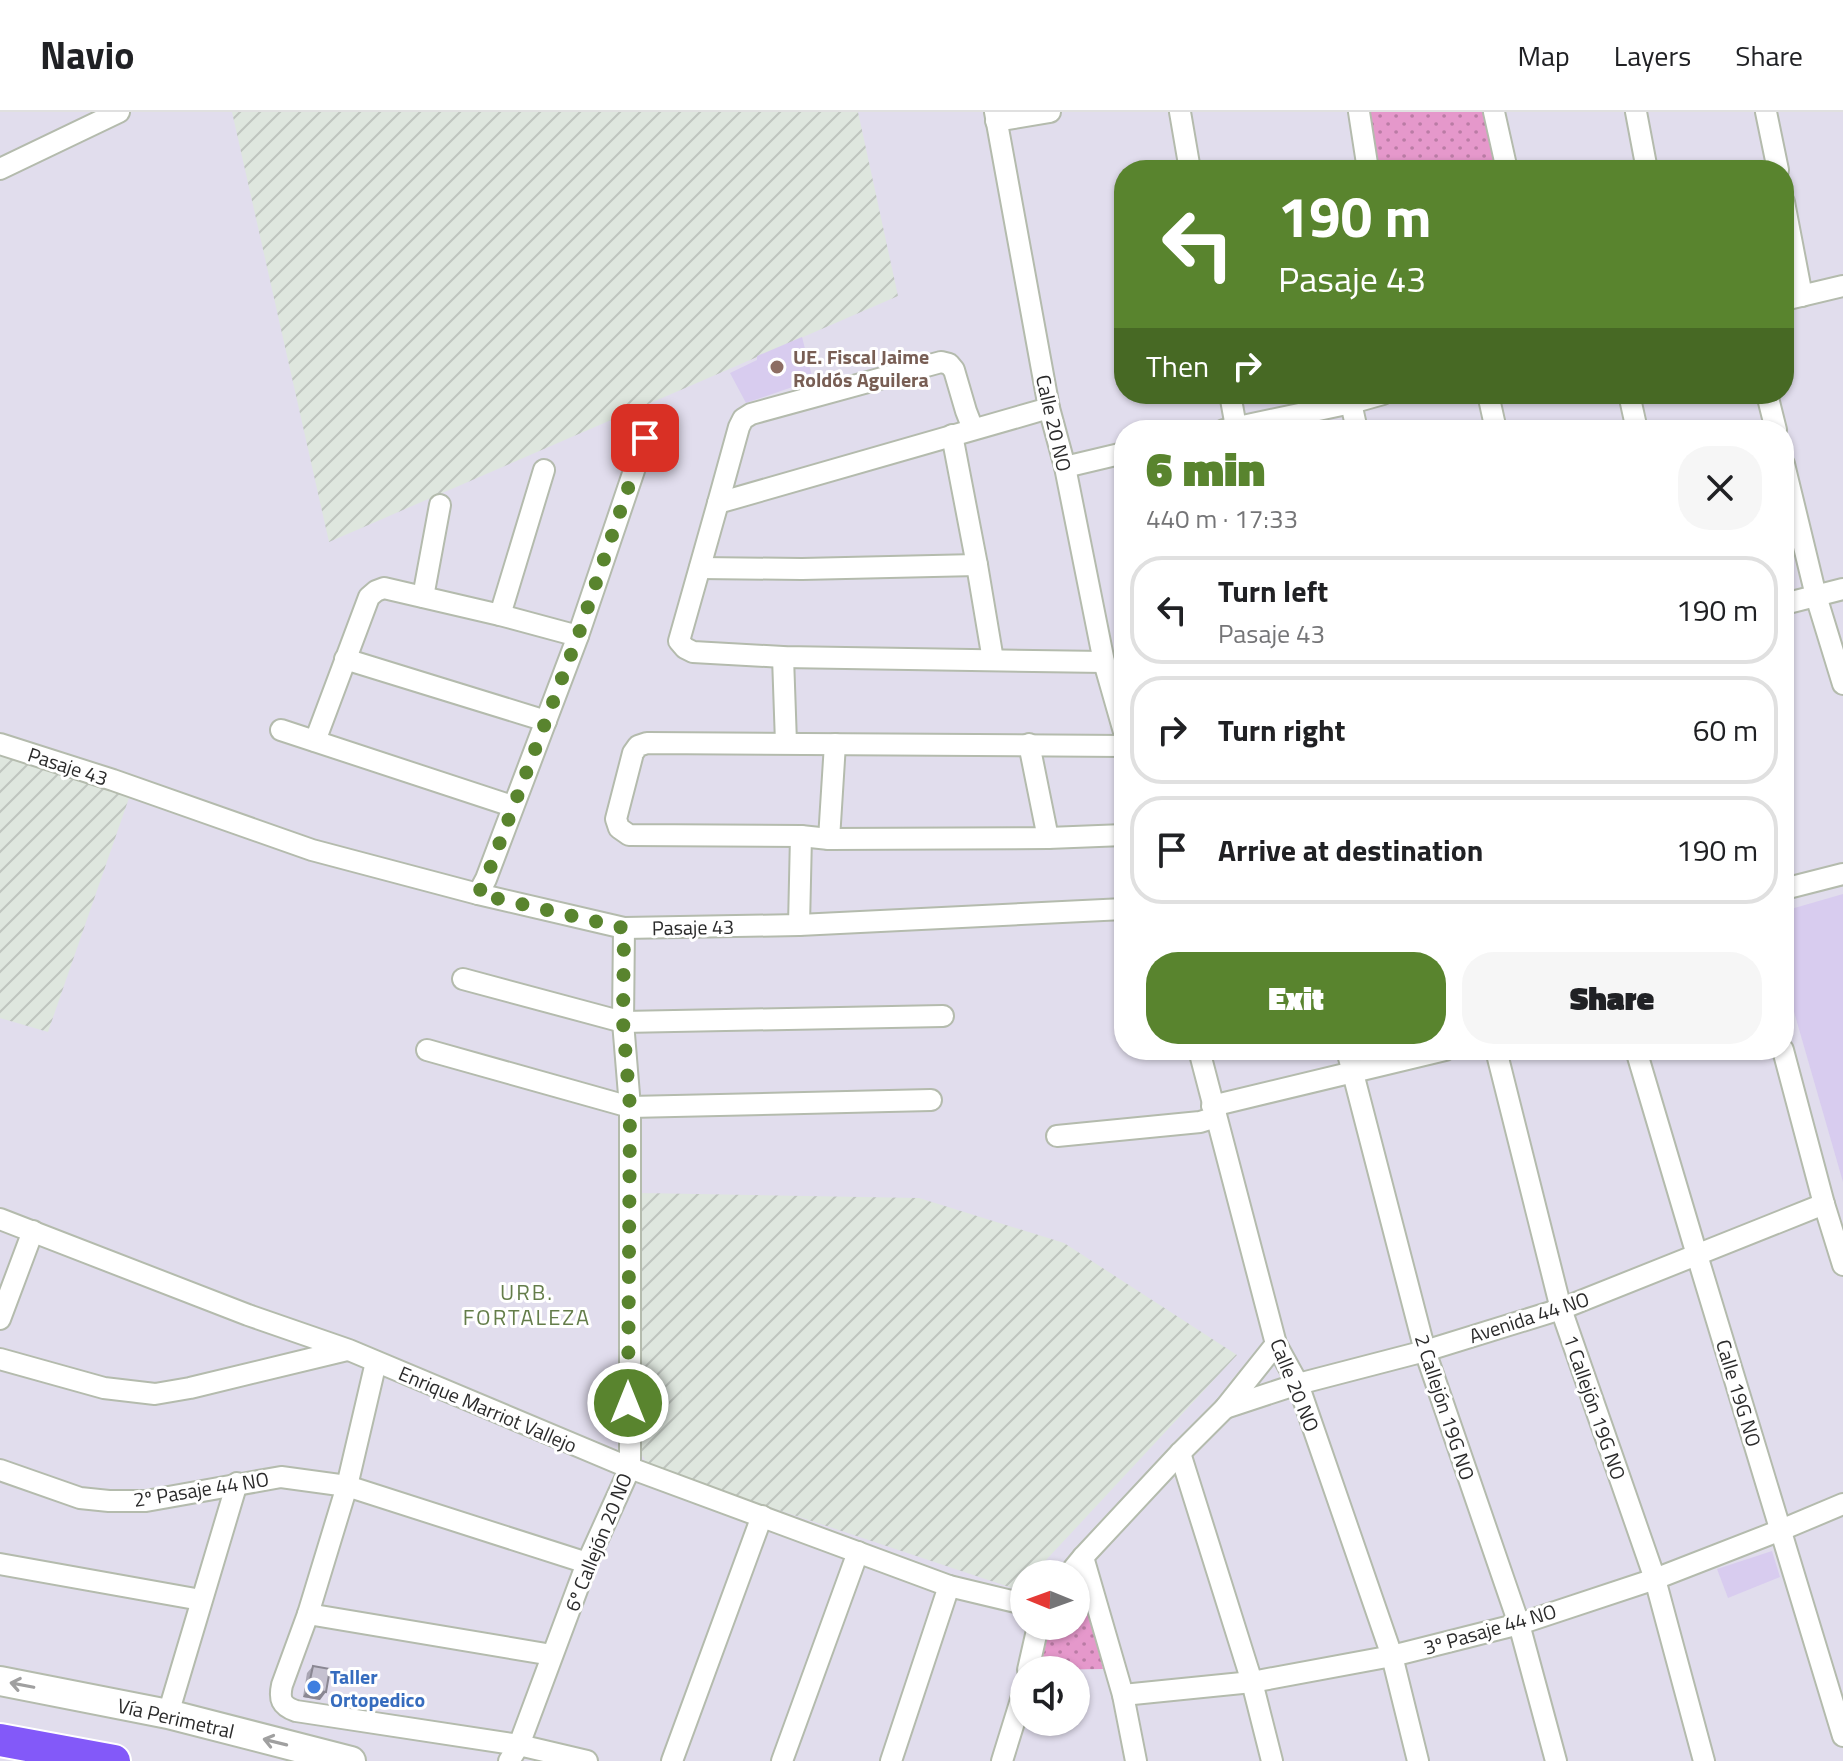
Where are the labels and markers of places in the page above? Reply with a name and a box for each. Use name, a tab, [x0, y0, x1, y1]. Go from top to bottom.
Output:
place label: UE. Fiscal Jaime Roldós Aguilera	[793, 341, 929, 395]
marker: UE. Fiscal Jaime Roldós Aguilera	[768, 358, 786, 376]
pin	[611, 404, 679, 472]
place label: Taller Ortopedico	[330, 1661, 425, 1715]
marker: Taller Ortopedico	[305, 1678, 323, 1696]

